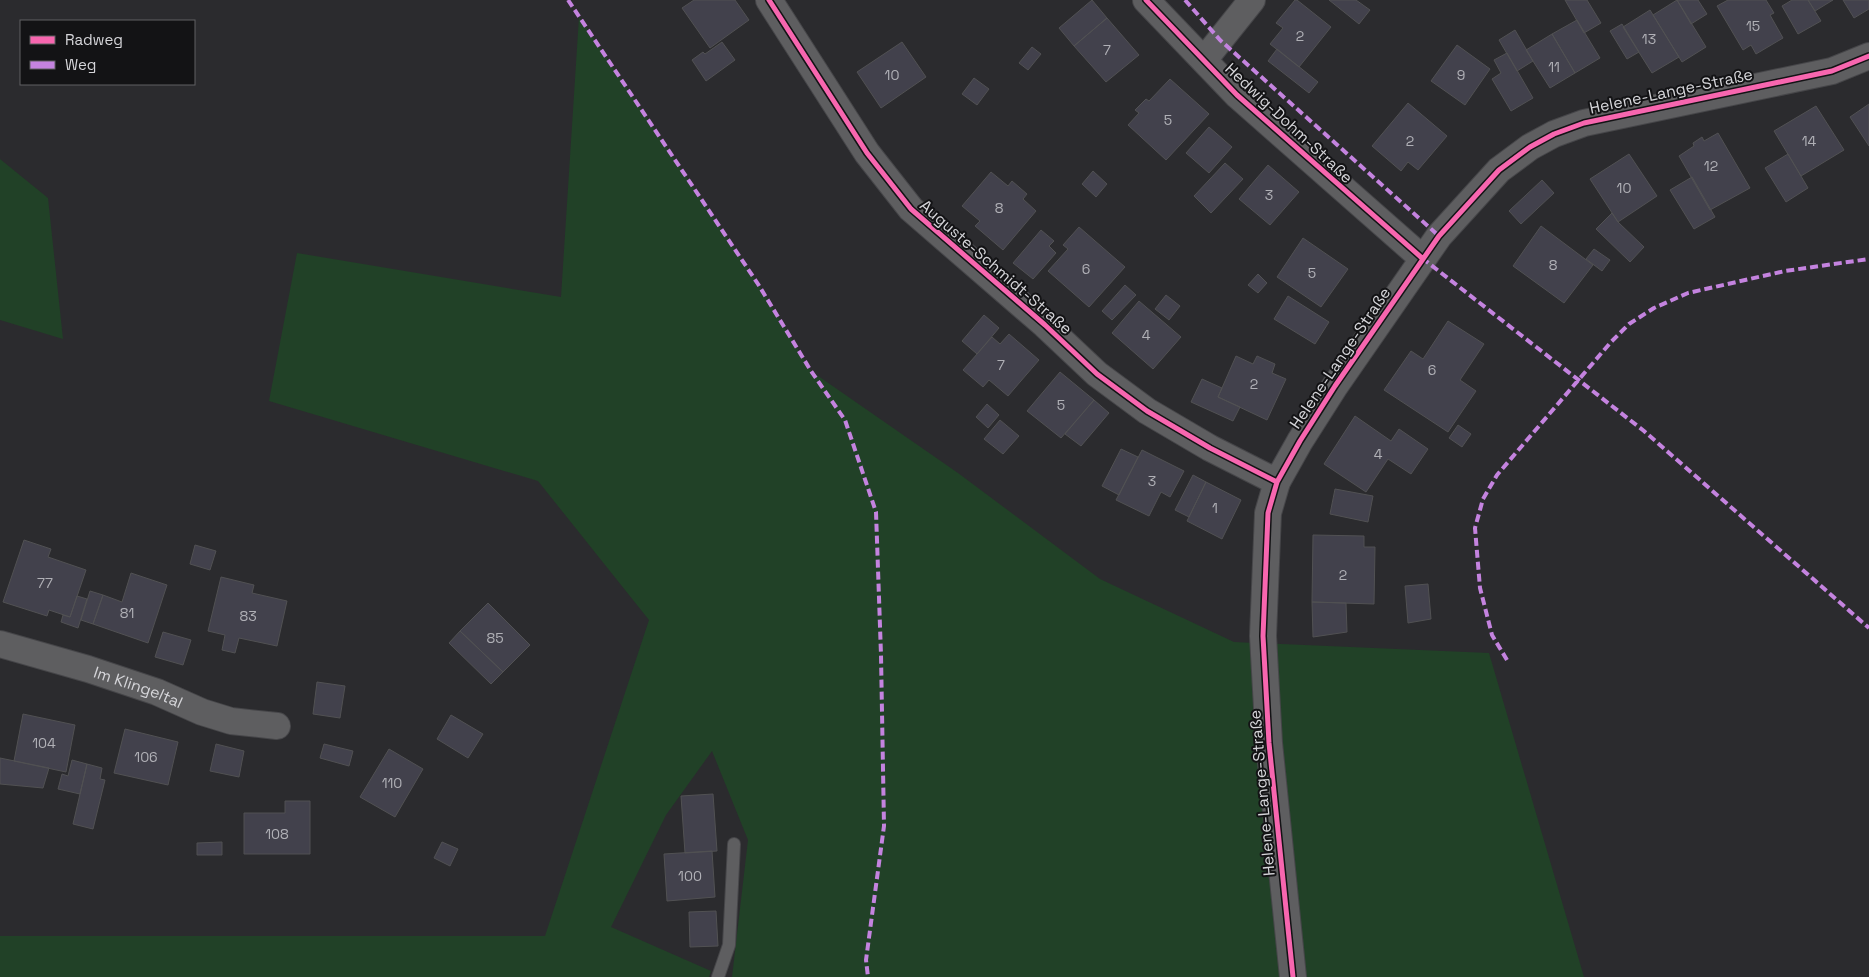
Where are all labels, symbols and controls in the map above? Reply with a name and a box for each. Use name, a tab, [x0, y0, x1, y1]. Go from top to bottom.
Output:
house number: 15	[1746, 17, 1760, 35]
legend	[20, 20, 195, 85]
house number: 2	[1296, 27, 1304, 45]
text: Radweg	[65, 30, 123, 49]
house number: 13	[1642, 30, 1656, 48]
house number: 7	[1103, 41, 1111, 59]
text: Weg	[65, 55, 96, 74]
street label: Hedwig-Dohm-Straße	[1221, 58, 1357, 188]
house number: 11	[1548, 58, 1560, 76]
street label: Helene-Lange-Straße	[1587, 63, 1755, 119]
house number: 10	[885, 66, 899, 84]
house number: 9	[1457, 66, 1465, 84]
house number: 5	[1164, 111, 1172, 129]
house number: 2	[1406, 132, 1414, 150]
house number: 14	[1802, 132, 1817, 150]
house number: 12	[1704, 157, 1718, 175]
house number: 10	[1617, 179, 1631, 197]
house number: 3	[1265, 186, 1273, 204]
street label: Auguste-Schmidt-Straße	[915, 195, 1077, 339]
house number: 8	[995, 199, 1004, 217]
house number: 8	[1549, 256, 1558, 274]
house number: 6	[1082, 260, 1090, 278]
house number: 5	[1308, 264, 1316, 282]
street label: Helene-Lange-Straße	[1285, 283, 1395, 433]
house number: 4	[1142, 326, 1151, 344]
house number: 7	[997, 356, 1005, 374]
house number: 6	[1428, 361, 1436, 379]
house number: 2	[1250, 375, 1258, 393]
house number: 5	[1057, 396, 1065, 414]
house number: 4	[1374, 445, 1383, 463]
house number: 3	[1148, 472, 1156, 490]
house number: 1	[1212, 499, 1218, 517]
house number: 2	[1339, 566, 1347, 584]
house number: 77	[37, 574, 53, 592]
house number: 81	[120, 604, 134, 622]
house number: 83	[239, 607, 257, 625]
house number: 85	[486, 629, 504, 647]
street label: Im Klingeltal	[91, 661, 186, 713]
street label: Helene-Lange-Straße	[1244, 709, 1280, 877]
house number: 104	[32, 734, 56, 752]
house number: 106	[134, 748, 158, 766]
house number: 110	[382, 774, 402, 792]
house number: 108	[265, 825, 289, 843]
house number: 100	[678, 867, 702, 885]

